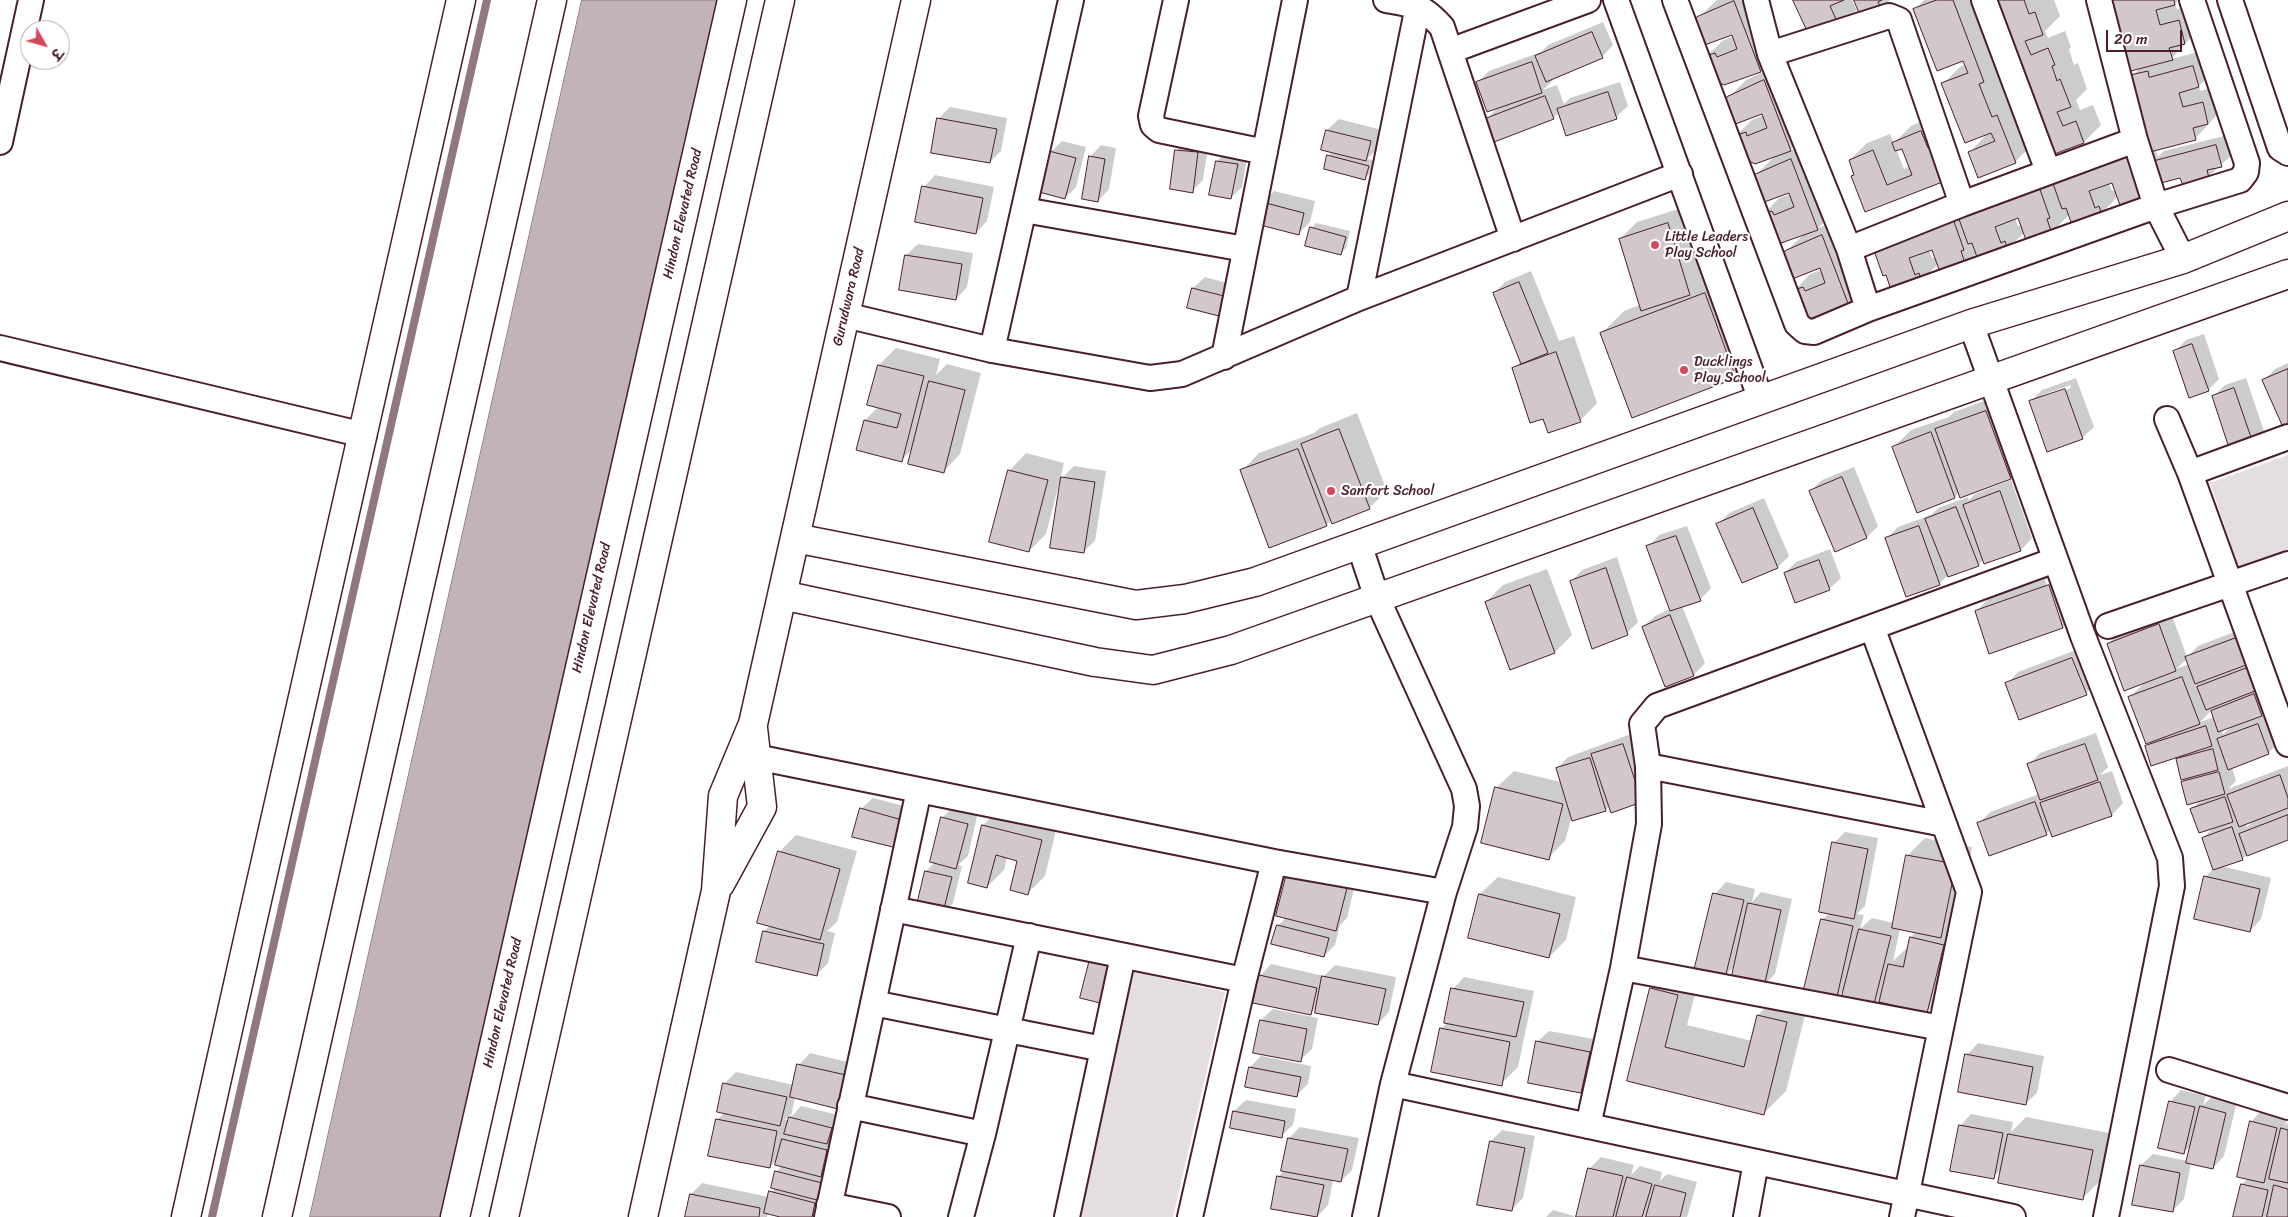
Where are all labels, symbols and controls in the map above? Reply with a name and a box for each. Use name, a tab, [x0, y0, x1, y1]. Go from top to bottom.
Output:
north arrow	[20, 20, 70, 70]
scale bar	[2108, 20, 2184, 52]
text: 20 m	[2114, 26, 2148, 52]
text: उ	[44, 43, 69, 65]
street label: Hindon Elevated Road	[660, 147, 706, 281]
place label: Little Leaders Play School	[1665, 229, 1748, 262]
marker: Little Leaders Play School	[1649, 239, 1661, 251]
street label: Gurudwara Road	[830, 246, 868, 348]
place label: Ducklings Play School	[1694, 354, 1766, 387]
marker: Ducklings Play School	[1678, 364, 1690, 376]
place label: Sanfort School	[1341, 483, 1434, 499]
marker: Sanfort School	[1325, 485, 1337, 497]
street label: Hindon Elevated Road	[569, 541, 615, 675]
street label: Hindon Elevated Road	[480, 936, 526, 1070]

